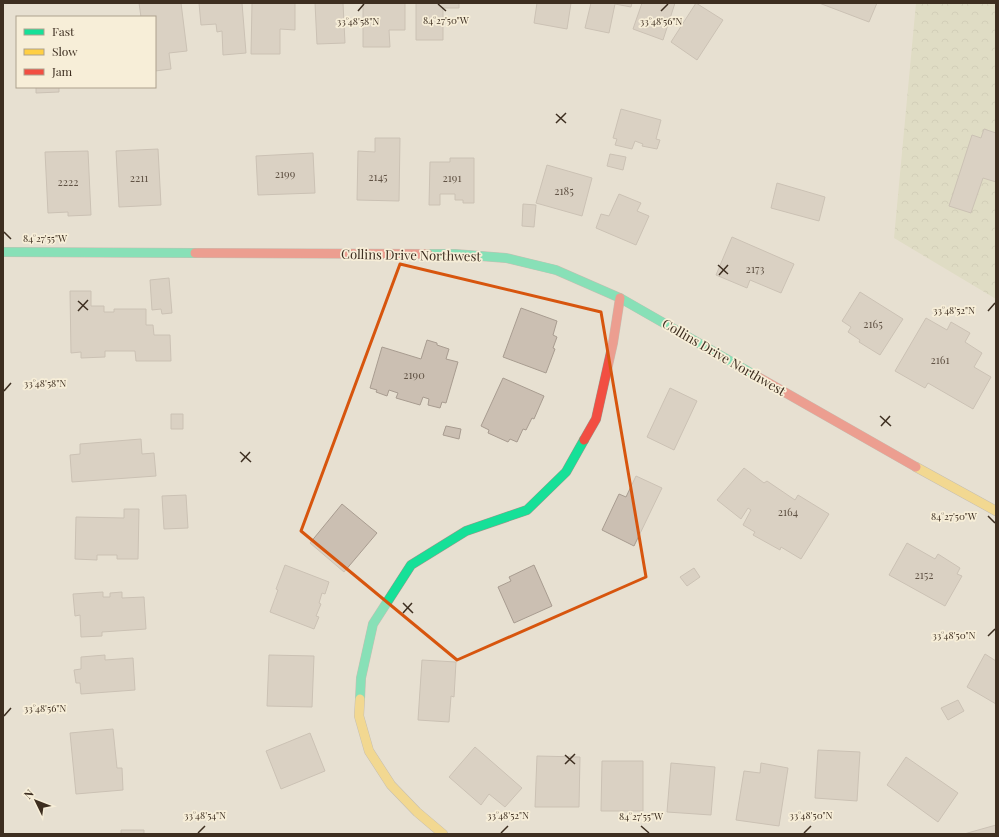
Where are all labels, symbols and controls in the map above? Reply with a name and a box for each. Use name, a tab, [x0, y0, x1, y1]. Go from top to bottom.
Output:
text: 84°27'50"W	[423, 13, 470, 27]
text: 33°48'58"N	[337, 14, 379, 28]
text: 33°48'56"N	[640, 14, 682, 28]
legend	[16, 16, 156, 88]
text: Fast	[52, 23, 75, 39]
text: Slow	[52, 43, 78, 59]
text: Jam	[51, 63, 73, 79]
house number: 2199	[275, 166, 296, 181]
house number: 2145	[368, 169, 388, 184]
house number: 2211	[130, 170, 148, 185]
house number: 2191	[442, 170, 462, 185]
house number: 2222	[57, 174, 79, 189]
house number: 2185	[554, 183, 574, 198]
text: 84°27'55"W	[23, 231, 68, 245]
street label: Collins Drive Northwest	[341, 245, 481, 264]
house number: 2173	[746, 261, 764, 276]
text: 33°48'52"N	[933, 303, 975, 317]
street label: Collins Drive Northwest	[659, 314, 789, 399]
house number: 2165	[863, 316, 883, 331]
house number: 2161	[930, 352, 950, 367]
house number: 2190	[403, 367, 425, 382]
text: 33°48'58"N	[24, 376, 66, 390]
house number: 2164	[778, 504, 799, 519]
text: 84°27'50"W	[931, 509, 978, 523]
house number: 2152	[914, 567, 934, 582]
text: 33°48'50"N	[932, 628, 976, 642]
text: 33°48'56"N	[24, 701, 66, 715]
north arrow	[16, 781, 56, 821]
text: N	[20, 786, 37, 802]
text: 33°48'54"N	[184, 808, 226, 822]
text: 33°48'52"N	[487, 808, 529, 822]
text: 33°48'50"N	[789, 808, 833, 822]
text: 84°27'55"W	[619, 809, 664, 823]

